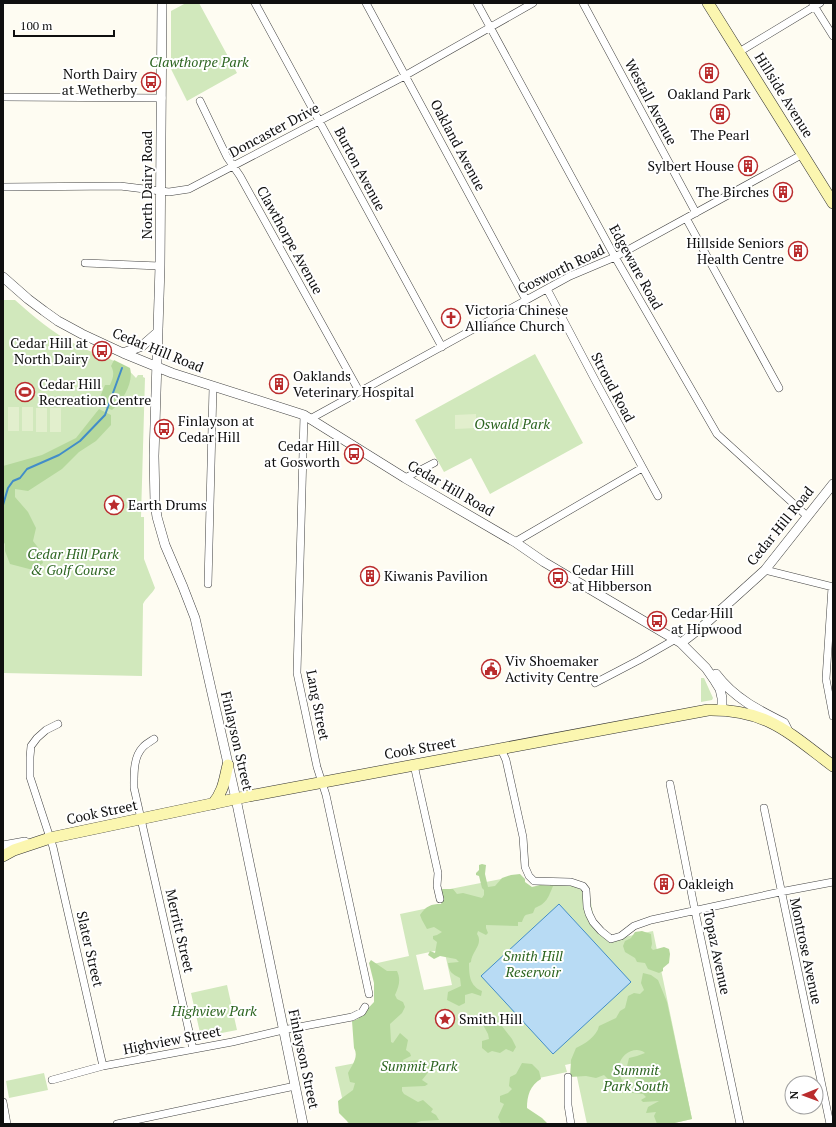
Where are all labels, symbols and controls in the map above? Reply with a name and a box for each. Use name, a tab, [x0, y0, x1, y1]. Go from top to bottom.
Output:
scale bar	[14, 12, 114, 38]
text: 100 m	[20, 18, 53, 33]
street label: Hillside Avenue	[751, 49, 818, 141]
park label: Clawthorpe Park	[149, 52, 249, 71]
street label: Westall Avenue	[621, 55, 682, 148]
building icon: Oakland Park	[698, 62, 720, 84]
place label: North Dairy at Wetherby	[62, 64, 138, 99]
bus stop icon: North Dairy at Wetherby	[140, 71, 162, 93]
place label: Oakland Park	[667, 84, 751, 103]
street label: Oakland Avenue	[426, 96, 491, 194]
street label: Doncaster Drive	[225, 98, 322, 161]
building icon: The Pearl	[709, 103, 731, 125]
street label: Burton Avenue	[330, 124, 390, 214]
place label: The Pearl	[691, 125, 749, 144]
street label: North Dairy Road	[137, 130, 156, 239]
building icon: Sylbert House	[737, 155, 759, 177]
place label: Sylbert House	[647, 156, 734, 175]
building icon: The Birches	[772, 181, 794, 203]
street label: Clawthorpe Avenue	[253, 182, 328, 297]
place label: The Birches	[696, 182, 769, 201]
street label: Edgeware Road	[605, 221, 668, 313]
place label: Hillside Seniors Health Centre	[686, 233, 784, 268]
street label: Gosworth Road	[514, 239, 608, 298]
building icon: Hillside Seniors Health Centre	[787, 240, 809, 262]
place label: Victoria Chinese Alliance Church	[465, 300, 568, 335]
church icon: Victoria Chinese Alliance Church	[440, 307, 462, 329]
street label: Cedar Hill Road	[110, 323, 207, 377]
place label: Cedar Hill at North Dairy	[10, 333, 89, 368]
bus stop icon: Cedar Hill at North Dairy	[91, 340, 113, 362]
street label: Stroud Road	[587, 349, 640, 425]
place label: Oaklands Veterinary Hospital	[293, 366, 414, 401]
building icon: Oaklands Veterinary Hospital	[268, 373, 290, 395]
place label: Cedar Hill Recreation Centre	[39, 374, 151, 409]
sports icon: Cedar Hill Recreation Centre	[14, 381, 36, 403]
place label: Finlayson at Cedar Hill	[178, 411, 255, 446]
park label: Oswald Park	[474, 414, 550, 433]
bus stop icon: Finlayson at Cedar Hill	[153, 418, 175, 440]
place label: Cedar Hill at Gosworth	[264, 436, 340, 471]
bus stop icon: Cedar Hill at Gosworth	[343, 443, 365, 465]
street label: Cedar Hill Road	[405, 455, 498, 520]
street label: Cedar Hill Road	[742, 482, 818, 569]
place icon: Earth Drums	[103, 494, 125, 516]
place label: Earth Drums	[128, 495, 207, 514]
park label: Cedar Hill Park & Golf Course	[27, 544, 119, 579]
place label: Cedar Hill at Hibberson	[572, 560, 653, 595]
building icon: Kiwanis Pavilion	[359, 565, 381, 587]
place label: Kiwanis Pavilion	[384, 566, 488, 585]
bus stop icon: Cedar Hill at Hibberson	[547, 567, 569, 589]
place label: Cedar Hill at Hipwood	[671, 603, 742, 638]
bus stop icon: Cedar Hill at Hipwood	[646, 610, 668, 632]
place label: Viv Shoemaker Activity Centre	[505, 651, 599, 686]
public building icon: Viv Shoemaker Activity Centre	[480, 658, 502, 680]
street label: Lang Street	[302, 668, 335, 742]
street label: Finlayson Street	[217, 689, 258, 793]
street label: Cook Street	[383, 732, 458, 763]
street label: Cook Street	[65, 795, 140, 828]
building icon: Oakleigh	[653, 873, 675, 895]
place label: Oakleigh	[678, 874, 734, 893]
street label: Merritt Street	[162, 887, 200, 975]
street label: Montrose Avenue	[786, 896, 827, 1006]
street label: Topaz Avenue	[699, 908, 736, 996]
street label: Slater Street	[73, 909, 109, 989]
park label: Smith Hill Reservoir	[503, 946, 563, 981]
park label: Highview Park	[170, 1001, 257, 1020]
street label: Finlayson Street	[285, 1007, 324, 1111]
place icon: Smith Hill	[434, 1008, 456, 1030]
place label: Smith Hill	[459, 1009, 522, 1028]
street label: Highview Street	[121, 1021, 223, 1058]
park label: Summit Park	[381, 1056, 458, 1075]
park label: Summit Park South	[602, 1060, 669, 1095]
north arrow	[784, 1075, 824, 1115]
text: N	[787, 1090, 801, 1099]

